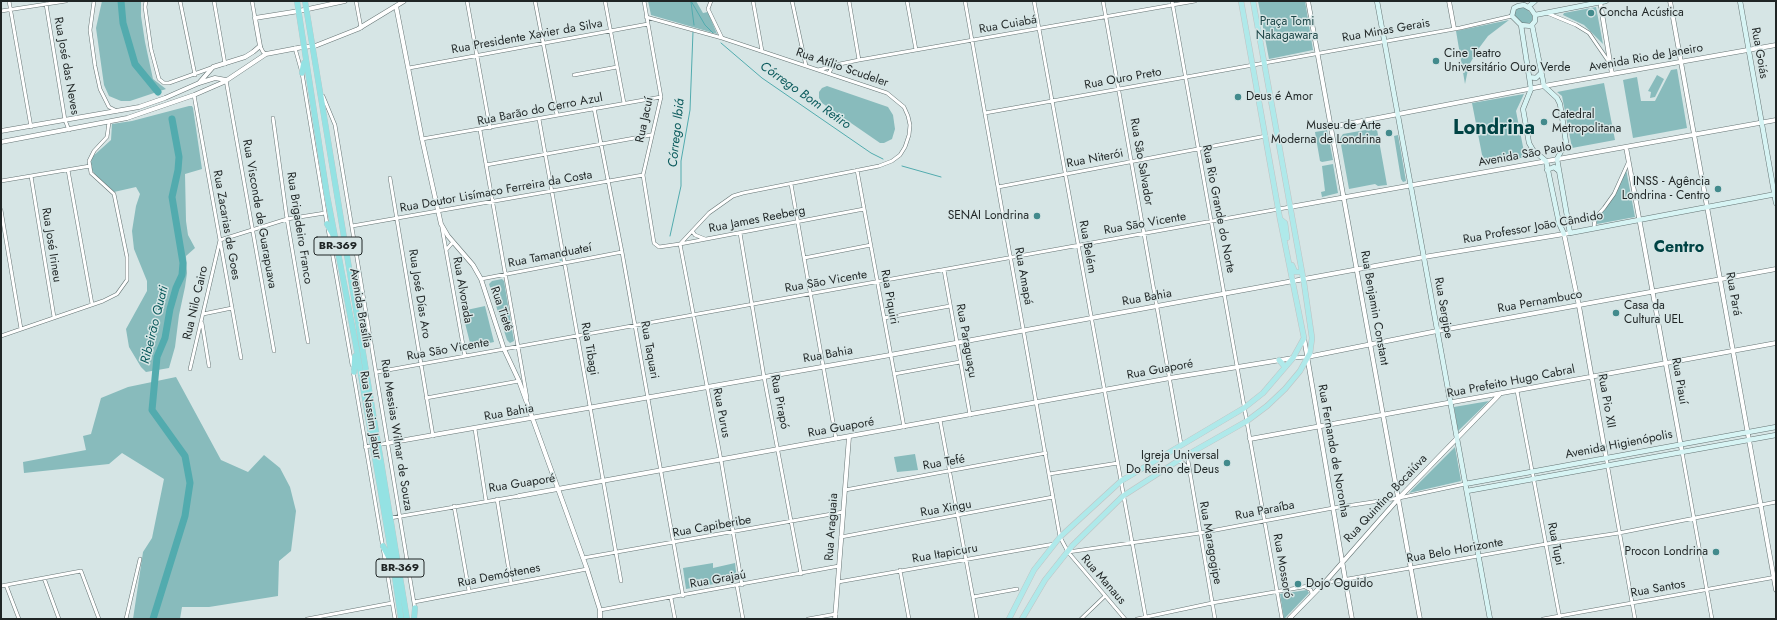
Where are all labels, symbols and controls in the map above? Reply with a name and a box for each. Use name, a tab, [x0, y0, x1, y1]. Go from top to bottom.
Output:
place label: Concha Acústica	[1599, 6, 1684, 20]
marker: Concha Acústica	[1586, 8, 1596, 18]
street label: Rua Cuiabá	[978, 13, 1038, 37]
park label: Praça Tomi Nakagawara	[1256, 15, 1318, 43]
street label: Rua José das Neves	[50, 16, 82, 116]
street label: Rua Minas Gerais	[1341, 16, 1431, 46]
street label: Rua Presidente Xavier da Silva	[450, 17, 604, 57]
street label: Rua Goiás	[1747, 26, 1771, 80]
street label: Avenida Rio de Janeiro	[1588, 41, 1704, 75]
street label: Rua Atílio Scudeler	[794, 45, 890, 91]
place label: Cine Teatro Universitário Ouro Verde	[1444, 47, 1571, 75]
marker: Cine Teatro Universitário Ouro Verde	[1431, 56, 1441, 66]
water label: Córrego Bom Retiro	[757, 59, 853, 133]
street label: Rua Ouro Preto	[1083, 65, 1163, 93]
place label: Deus é Amor	[1246, 90, 1313, 104]
street label: Rua Barão do Cerro Azul	[476, 91, 604, 129]
marker: Deus é Amor	[1233, 92, 1243, 102]
street label: Rua Jacuí	[633, 96, 657, 144]
water label: Córrego Ibiá	[666, 98, 688, 168]
place label: Catedral Metropolitana	[1552, 108, 1621, 136]
street label: Rua São Salvador	[1126, 117, 1156, 207]
district label: Londrina	[1453, 117, 1535, 141]
marker: Catedral Metropolitana	[1539, 117, 1549, 127]
place label: Museu de Arte Moderna de Londrina	[1271, 119, 1381, 147]
marker: Museu de Arte Moderna de Londrina	[1384, 128, 1394, 138]
street label: Rua Visconde de Guarapuava	[239, 138, 279, 290]
street label: Avenida São Paulo	[1477, 140, 1573, 170]
street label: Rua Rio Grande do Norte	[1198, 144, 1238, 274]
street label: Rua Niterói	[1065, 146, 1125, 172]
street label: Rua Doutor Lisímaco Ferreira da Costa	[399, 168, 593, 216]
street label: Rua Zacarias de Goes	[209, 169, 243, 281]
street label: Rua Brigadeiro Franco	[283, 171, 315, 285]
place label: INSS - Agência Londrina - Centro	[1622, 175, 1710, 203]
marker: INSS - Agência Londrina - Centro	[1713, 184, 1723, 194]
street label: Rua James Reeberg	[708, 204, 806, 236]
street label: Rua José Irineu	[38, 207, 64, 283]
place label: SENAI Londrina	[948, 209, 1029, 223]
street label: Rua Professor João Cândido	[1462, 209, 1604, 247]
street label: Rua São Vicente	[1103, 210, 1187, 238]
marker: SENAI Londrina	[1032, 211, 1042, 221]
street label: Rua Belém	[1075, 219, 1099, 275]
road number: BR-369	[314, 237, 362, 255]
district label: Centro	[1654, 238, 1704, 258]
street label: Rua Tamanduateí	[507, 241, 593, 271]
street label: Rua Amapá	[1011, 246, 1035, 306]
street label: Rua José Días Aro	[405, 248, 433, 340]
street label: Rua Benjamin Constant	[1357, 249, 1391, 367]
street label: Rua Alvorada	[449, 256, 475, 324]
street label: Rua Nilo Cairo	[181, 265, 211, 341]
street label: Avenida Brasília	[346, 267, 374, 349]
street label: Rua São Vicente	[784, 268, 868, 296]
street label: Rua Piquiri	[877, 268, 901, 326]
street label: Rua Pará	[1722, 271, 1744, 317]
street label: Rua Sergipe	[1431, 276, 1455, 340]
water label: Ribeirão Quati	[138, 284, 172, 366]
street label: Rua Tietê	[487, 285, 515, 333]
street label: Rua Bahia	[1121, 287, 1173, 309]
street label: Rua Pernambuco	[1497, 287, 1583, 317]
place label: Casa da Cultura UEL	[1624, 299, 1683, 327]
street label: Rua Paraguaçu	[952, 303, 980, 379]
marker: Casa da Cultura UEL	[1611, 308, 1621, 318]
street label: Rua Taquari	[637, 320, 661, 380]
street label: Rua Tibagi	[577, 321, 601, 377]
street label: Rua São Vicente	[406, 336, 490, 364]
street label: Rua Bahia	[802, 344, 854, 366]
street label: Rua Piauí	[1668, 356, 1690, 406]
street label: Rua Guaporé	[1126, 357, 1194, 383]
street label: Rua Messias Wilmar de Souza	[377, 358, 415, 512]
street label: Rua Prefeito Hugo Cabral	[1446, 363, 1576, 401]
street label: Rua Nassim Jabur	[356, 370, 384, 460]
street label: Rua Pirapó	[767, 373, 791, 431]
street label: Rua Pio XII	[1594, 373, 1618, 429]
street label: Rua Fernando de Noronha	[1314, 383, 1352, 519]
street label: Rua Purus	[709, 387, 733, 439]
street label: Rua Bahia	[483, 402, 535, 424]
street label: Rua Guaporé	[807, 415, 875, 441]
street label: Avenida Higienópolis	[1564, 428, 1674, 462]
place label: Igreja Universal Do Reino de Deus	[1126, 449, 1219, 477]
street label: Rua Tefé	[922, 452, 966, 474]
street label: Rua Quintino Bocaiúva	[1341, 452, 1431, 546]
marker: Igreja Universal Do Reino de Deus	[1222, 458, 1232, 468]
street label: Rua Guaporé	[488, 472, 556, 496]
street label: Rua Araguaia	[822, 493, 842, 561]
street label: Rua Xingu	[919, 497, 973, 521]
street label: Rua Paraíba	[1234, 498, 1296, 524]
street label: Rua Maragogipe	[1196, 500, 1224, 586]
street label: Rua Capiberibe	[672, 513, 752, 541]
street label: Rua Tupi	[1544, 521, 1566, 567]
street label: Rua Mossoró	[1269, 533, 1295, 599]
street label: Rua Belo Horizonte	[1406, 535, 1504, 567]
street label: Rua Itapicuru	[911, 541, 979, 567]
place label: Procon Londrina	[1625, 545, 1708, 559]
marker: Procon Londrina	[1711, 547, 1721, 557]
street label: Rua Manaus	[1078, 552, 1128, 608]
road number: BR-369	[376, 559, 424, 577]
street label: Rua Demóstenes	[456, 561, 542, 591]
street label: Rua Grajaú	[689, 568, 747, 592]
place label: Dojo Oguido	[1306, 577, 1373, 591]
street label: Rua Santos	[1630, 577, 1686, 601]
marker: Dojo Oguido	[1293, 579, 1303, 589]

